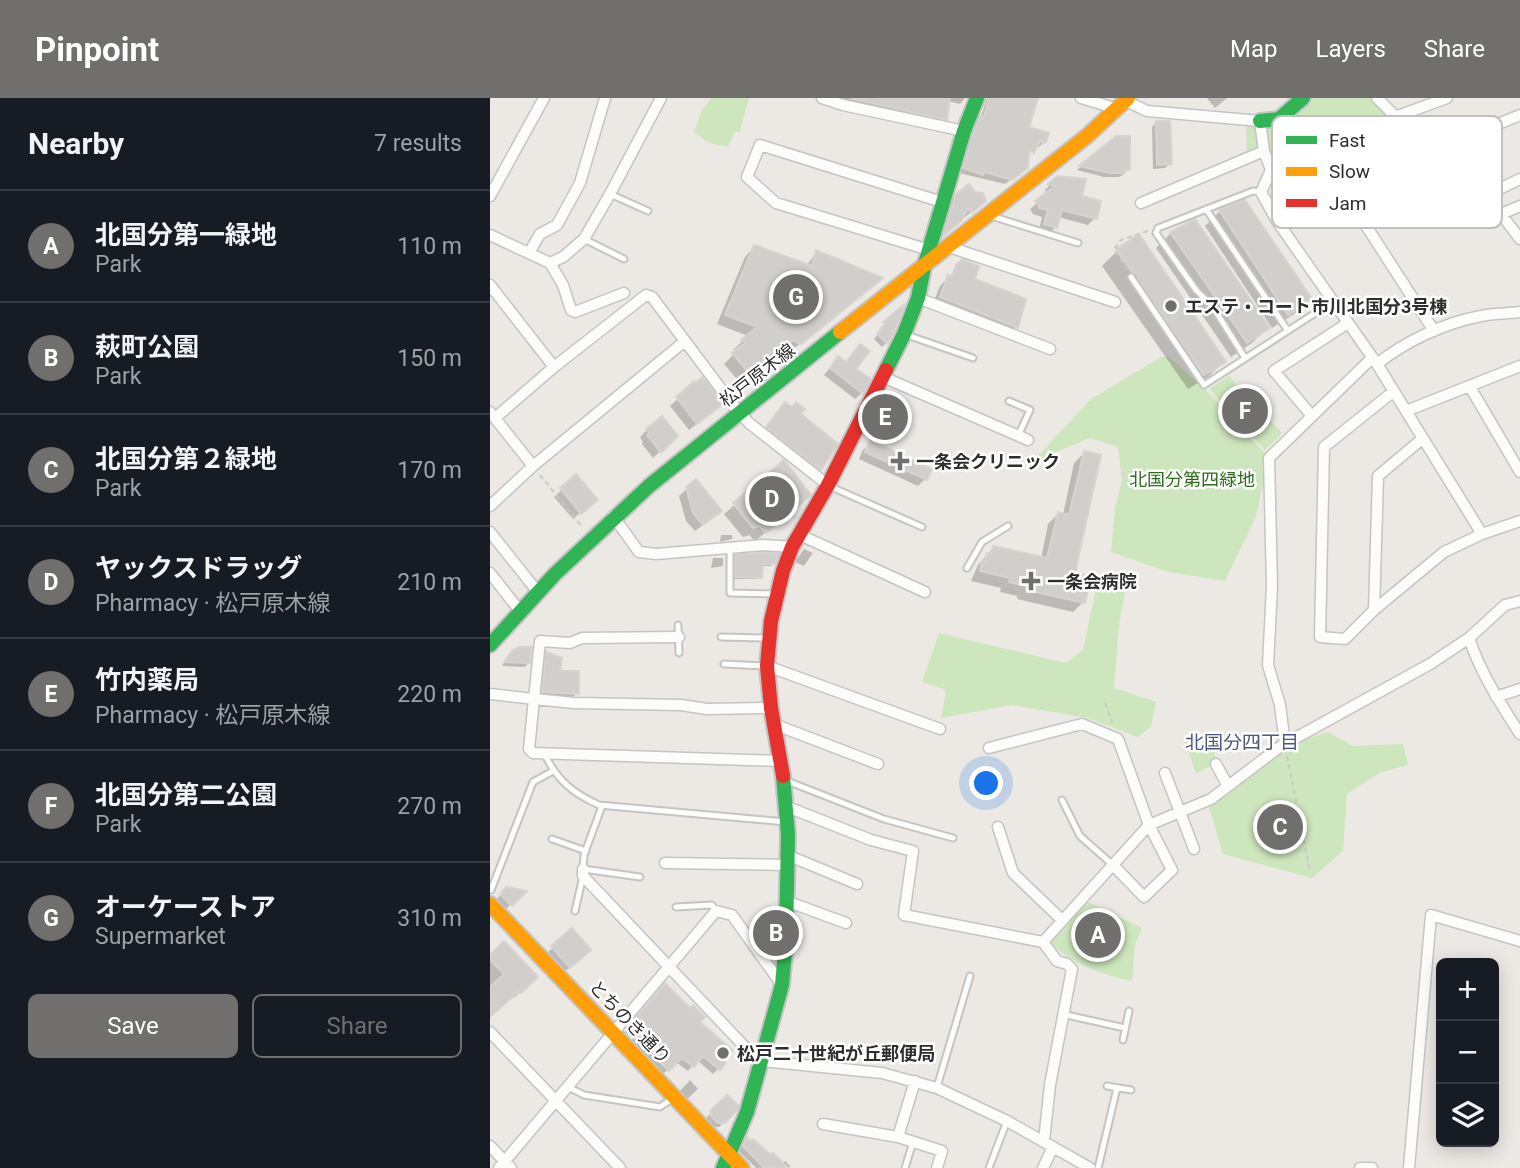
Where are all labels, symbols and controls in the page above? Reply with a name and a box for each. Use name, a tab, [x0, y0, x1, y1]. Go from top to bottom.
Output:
text: Pinpoint	[35, 30, 159, 69]
text: Map	[1230, 35, 1278, 63]
text: Layers	[1316, 35, 1386, 63]
text: Share	[1424, 35, 1485, 63]
legend	[1272, 116, 1502, 228]
text: Nearby	[28, 126, 124, 161]
text: Fast	[1329, 129, 1366, 152]
text: 7 results	[374, 130, 462, 157]
text: Slow	[1329, 160, 1370, 183]
text: Jam	[1329, 192, 1366, 215]
text: 北国分第一緑地	[95, 220, 277, 250]
text: A	[43, 233, 59, 260]
text: 110 m	[397, 233, 462, 260]
text: Park	[95, 251, 141, 278]
pin: G	[773, 271, 819, 323]
place label: エステ・コート市川北国分3号棟	[1185, 296, 1447, 317]
marker: エステ・コート市川北国分3号棟	[1163, 298, 1179, 314]
text: 萩町公園	[95, 332, 199, 362]
street label: 松戸原木線	[715, 339, 799, 411]
text: B	[44, 345, 58, 372]
text: 150 m	[397, 345, 462, 372]
text: Park	[95, 363, 141, 390]
pin: F	[1222, 385, 1268, 437]
pin: E	[862, 391, 908, 443]
text: 北国分第２緑地	[95, 444, 277, 474]
marker: 一条会クリニック	[890, 451, 910, 471]
place label: 一条会クリニック	[916, 451, 1060, 472]
text: C	[43, 457, 59, 484]
text: 170 m	[397, 457, 462, 484]
park label: 北国分第四緑地	[1129, 469, 1255, 490]
pin: D	[749, 473, 795, 525]
text: Park	[95, 475, 141, 502]
text: ヤックスドラッグ	[95, 553, 302, 583]
text: D	[44, 569, 58, 596]
text: 210 m	[397, 569, 462, 596]
marker: 一条会病院	[1021, 571, 1041, 591]
place label: 一条会病院	[1047, 571, 1137, 592]
text: Pharmacy · 松戸原木線	[95, 590, 331, 617]
text: 竹内薬局	[95, 665, 199, 695]
text: E	[45, 681, 57, 708]
text: 220 m	[397, 681, 462, 708]
text: Pharmacy · 松戸原木線	[95, 702, 331, 729]
district label: 北国分四丁目	[1185, 731, 1299, 754]
your location	[969, 766, 1003, 800]
text: 北国分第二公園	[95, 780, 277, 810]
text: F	[45, 793, 57, 820]
text: 270 m	[397, 793, 462, 820]
pin: C	[1257, 801, 1303, 853]
text: Park	[95, 811, 141, 838]
text: オーケーストア	[95, 892, 276, 922]
text: G	[43, 905, 59, 932]
text: 310 m	[397, 905, 462, 932]
pin: B	[753, 907, 799, 959]
pin: A	[1075, 909, 1121, 961]
text: Supermarket	[95, 923, 226, 950]
map controls	[1436, 958, 1499, 1147]
button: +	[1436, 958, 1499, 1021]
street label: とちのき通り	[585, 976, 675, 1068]
button: Save	[28, 994, 238, 1058]
button: Share	[252, 994, 462, 1058]
button: −	[1436, 1021, 1499, 1084]
place label: 松戸二十世紀が丘郵便局	[737, 1043, 935, 1064]
marker: 松戸二十世紀が丘郵便局	[715, 1045, 731, 1061]
button: layers	[1436, 1084, 1499, 1147]

